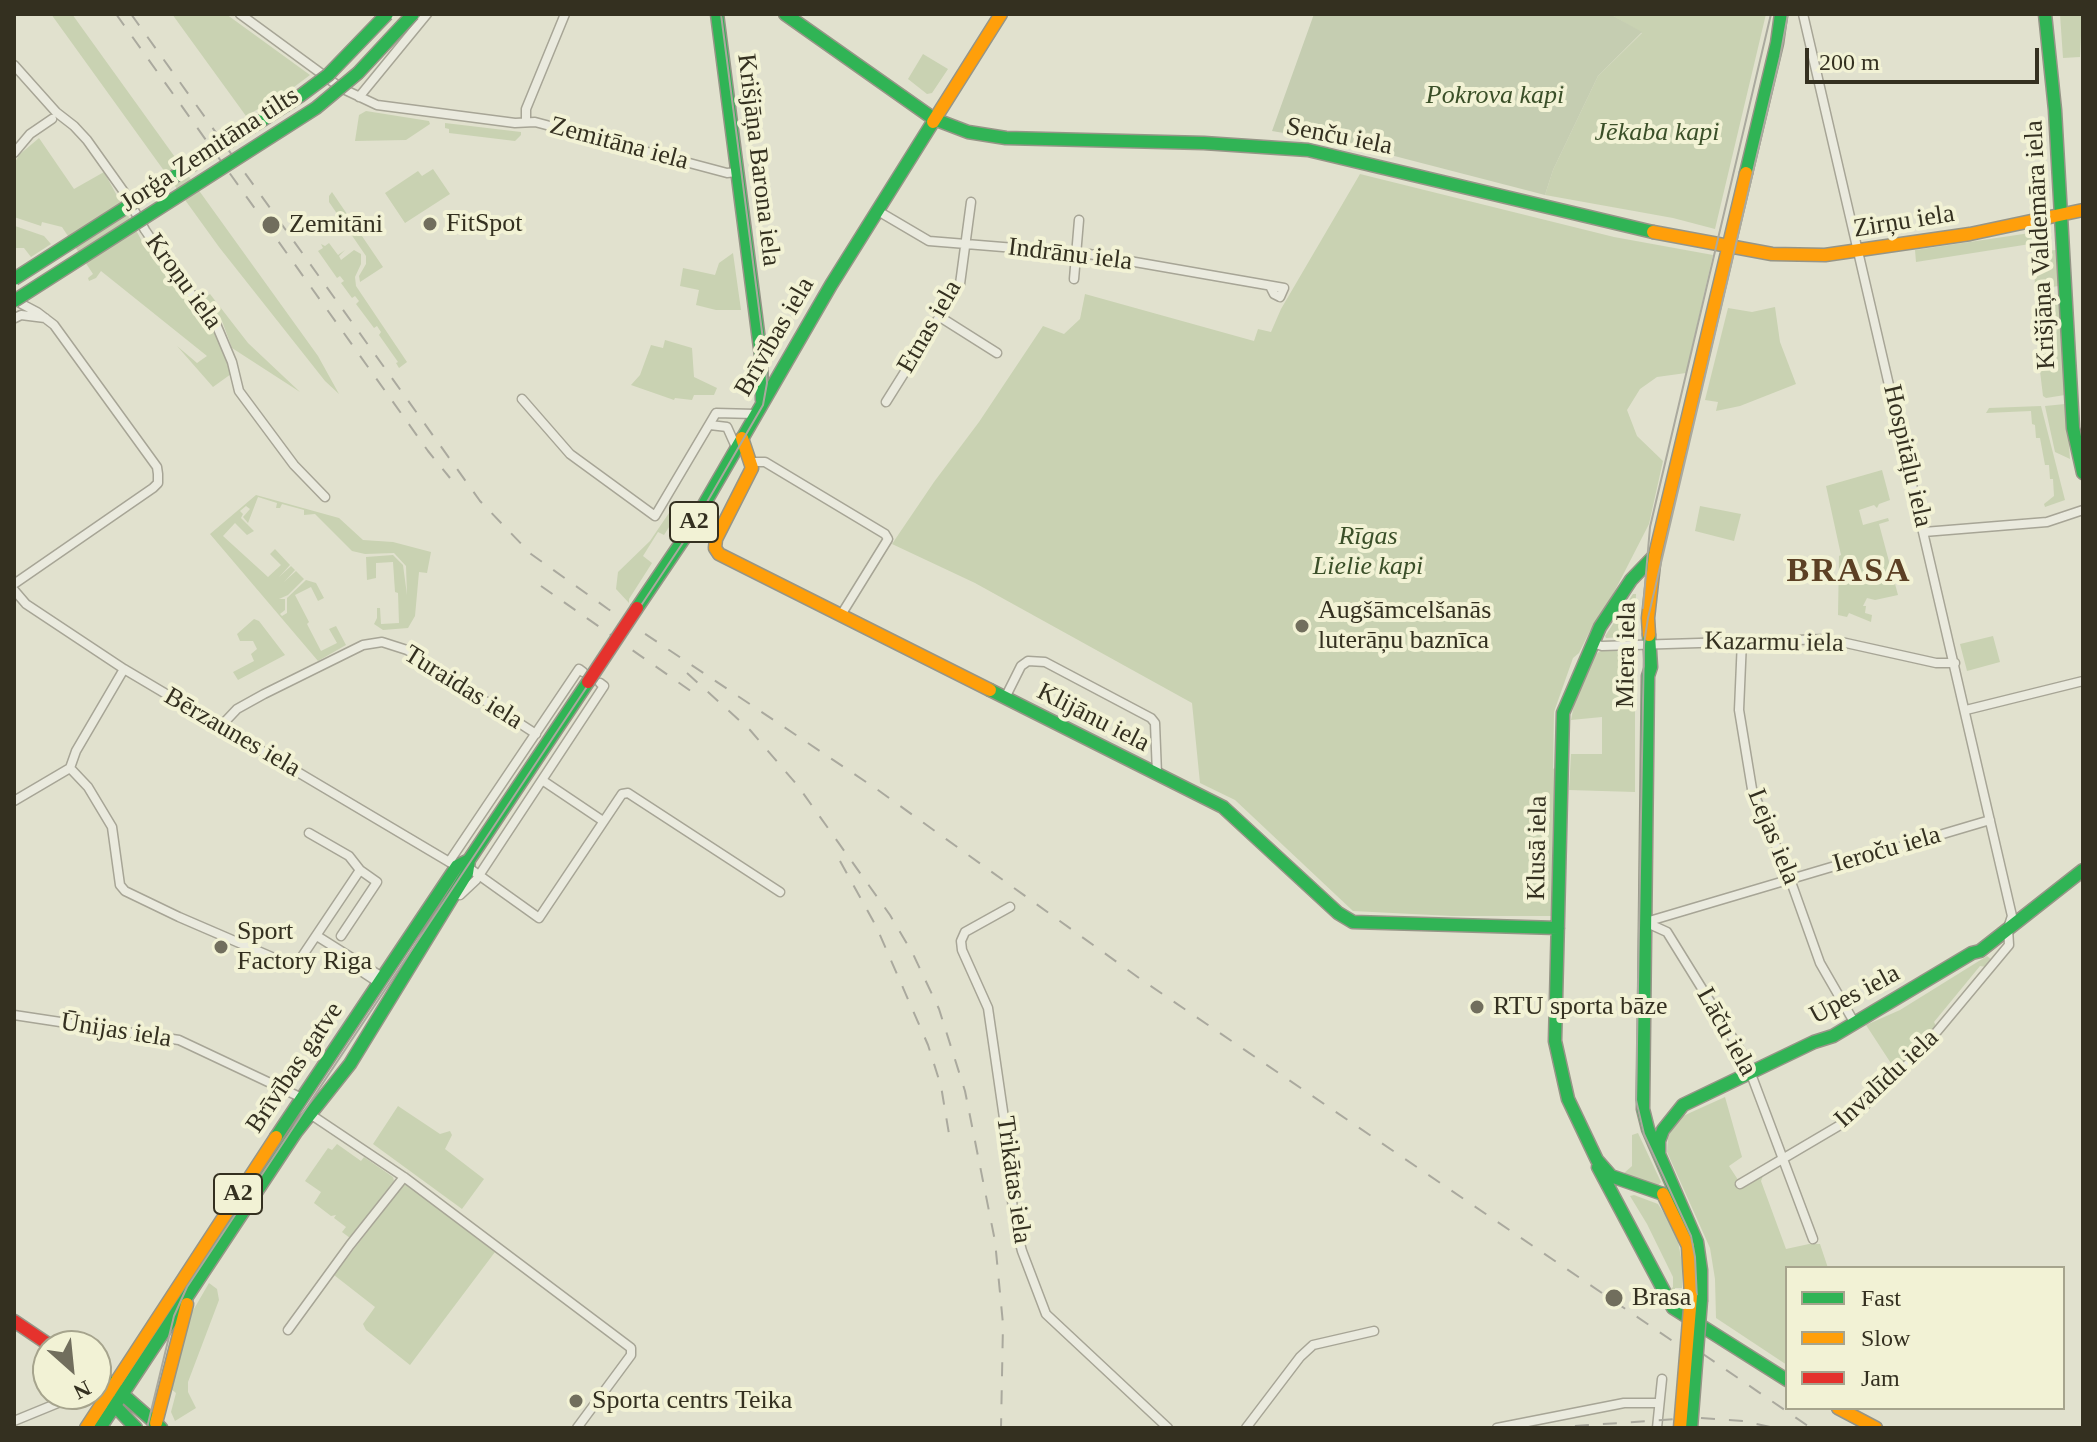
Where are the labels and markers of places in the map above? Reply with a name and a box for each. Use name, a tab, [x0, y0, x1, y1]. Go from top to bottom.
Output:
place label: FitSpot	[446, 208, 523, 240]
place label: Zemitāni	[289, 209, 383, 241]
marker: Zemitāni	[260, 214, 282, 236]
marker: FitSpot	[421, 215, 439, 233]
place label: Augšāmcelšanās luterāņu baznīca	[1318, 595, 1491, 656]
marker: Augšāmcelšanās luterāņu baznīca	[1293, 617, 1311, 635]
place label: Sport Factory Riga	[237, 916, 372, 978]
marker: Sport Factory Riga	[212, 938, 230, 956]
place label: RTU sporta bāze	[1493, 991, 1668, 1023]
marker: RTU sporta bāze	[1468, 998, 1486, 1016]
place label: Brasa	[1632, 1282, 1691, 1314]
marker: Brasa	[1603, 1287, 1625, 1309]
place label: Sporta centrs Teika	[592, 1385, 792, 1417]
marker: Sporta centrs Teika	[567, 1392, 585, 1410]

